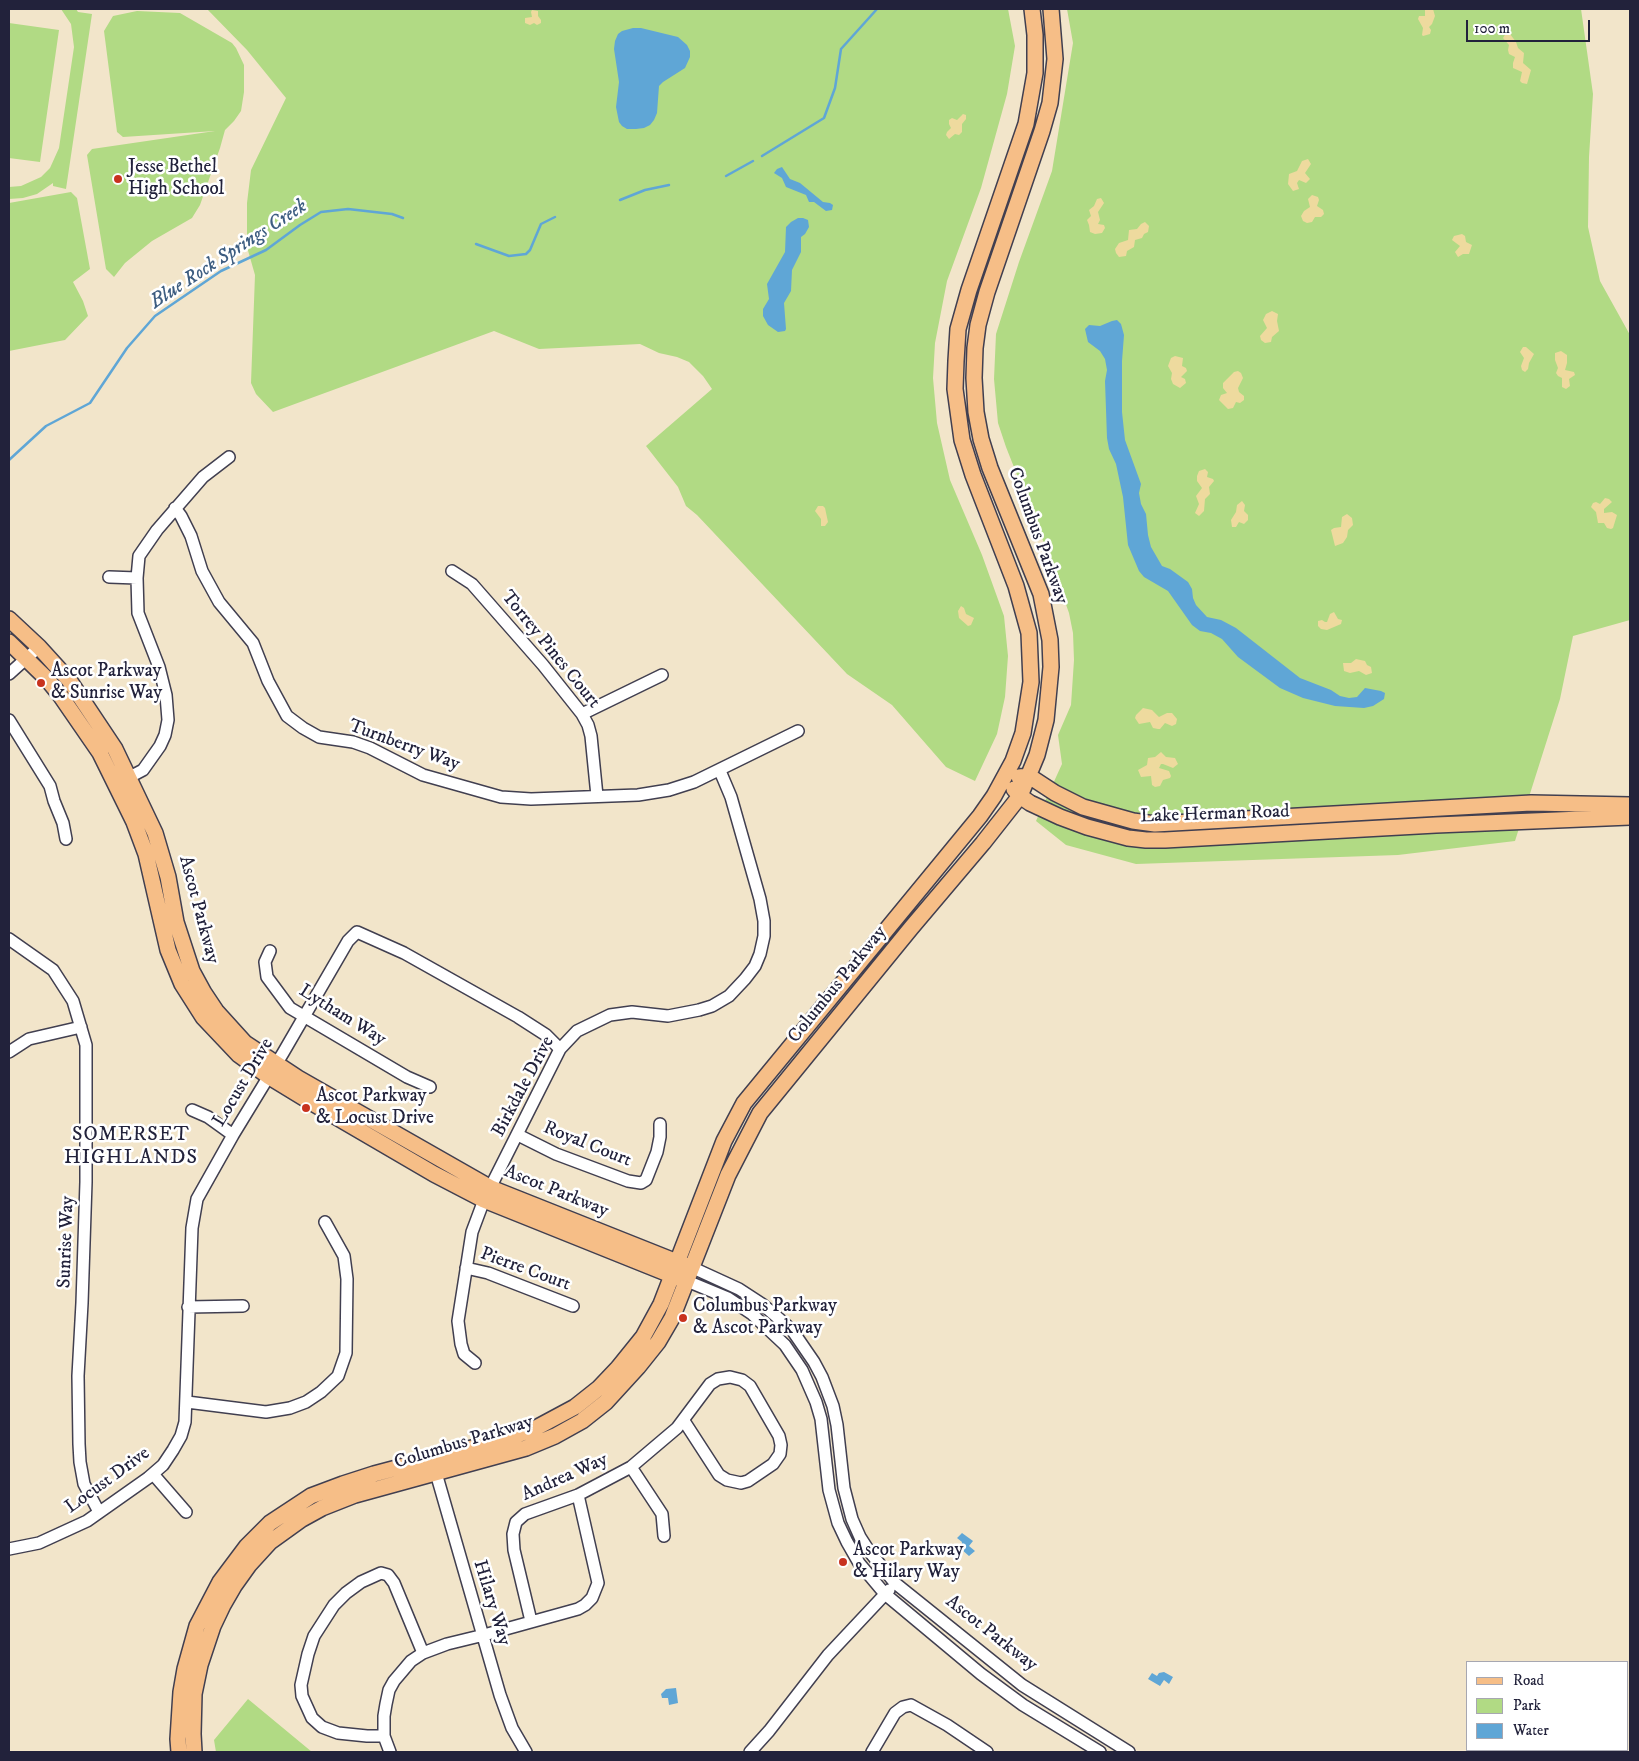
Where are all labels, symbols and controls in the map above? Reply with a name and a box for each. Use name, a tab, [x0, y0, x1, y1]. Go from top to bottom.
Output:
scale bar	[1469, 10, 1593, 42]
text: 100 m	[1474, 19, 1510, 38]
place label: Jesse Bethel High School	[128, 157, 224, 201]
marker: Jesse Bethel High School	[112, 173, 124, 185]
water label: Blue Rock Springs Creek	[146, 195, 312, 315]
street label: Columbus Parkway	[1002, 464, 1072, 608]
street label: Torrey Pines Court	[496, 587, 604, 713]
place label: Ascot Parkway & Sunrise Way	[51, 661, 162, 705]
marker: Ascot Parkway & Sunrise Way	[35, 677, 47, 689]
street label: Turnberry Way	[345, 715, 463, 777]
street label: Lake Herman Road	[1140, 801, 1290, 829]
street label: Ascot Parkway	[173, 854, 223, 966]
street label: Columbus Parkway	[784, 922, 892, 1048]
street label: Lytham Way	[294, 980, 390, 1052]
street label: Birkdale Drive	[488, 1033, 560, 1141]
street label: Locust Drive	[209, 1035, 279, 1131]
place label: Ascot Parkway & Locust Drive	[316, 1086, 434, 1130]
marker: Ascot Parkway & Locust Drive	[300, 1102, 312, 1114]
street label: Royal Court	[540, 1117, 634, 1173]
district label: SOMERSET HIGHLANDS	[63, 1124, 199, 1171]
street label: Ascot Parkway	[500, 1161, 612, 1223]
street label: Sunrise Way	[54, 1195, 80, 1289]
street label: Pierre Court	[477, 1243, 573, 1297]
place label: Columbus Parkway & Ascot Parkway	[693, 1296, 837, 1340]
marker: Columbus Parkway & Ascot Parkway	[677, 1312, 689, 1324]
street label: Columbus Parkway	[392, 1411, 536, 1475]
street label: Locust Drive	[61, 1443, 155, 1519]
street label: Andrea Way	[518, 1449, 612, 1507]
place label: Ascot Parkway & Hilary Way	[853, 1540, 964, 1584]
marker: Ascot Parkway & Hilary Way	[837, 1556, 849, 1568]
street label: Hilary Way	[467, 1558, 515, 1648]
street label: Ascot Parkway	[940, 1591, 1042, 1677]
legend	[1466, 1661, 1629, 1751]
text: Road	[1513, 1671, 1544, 1690]
text: Park	[1513, 1696, 1541, 1715]
text: Water	[1513, 1721, 1549, 1740]

